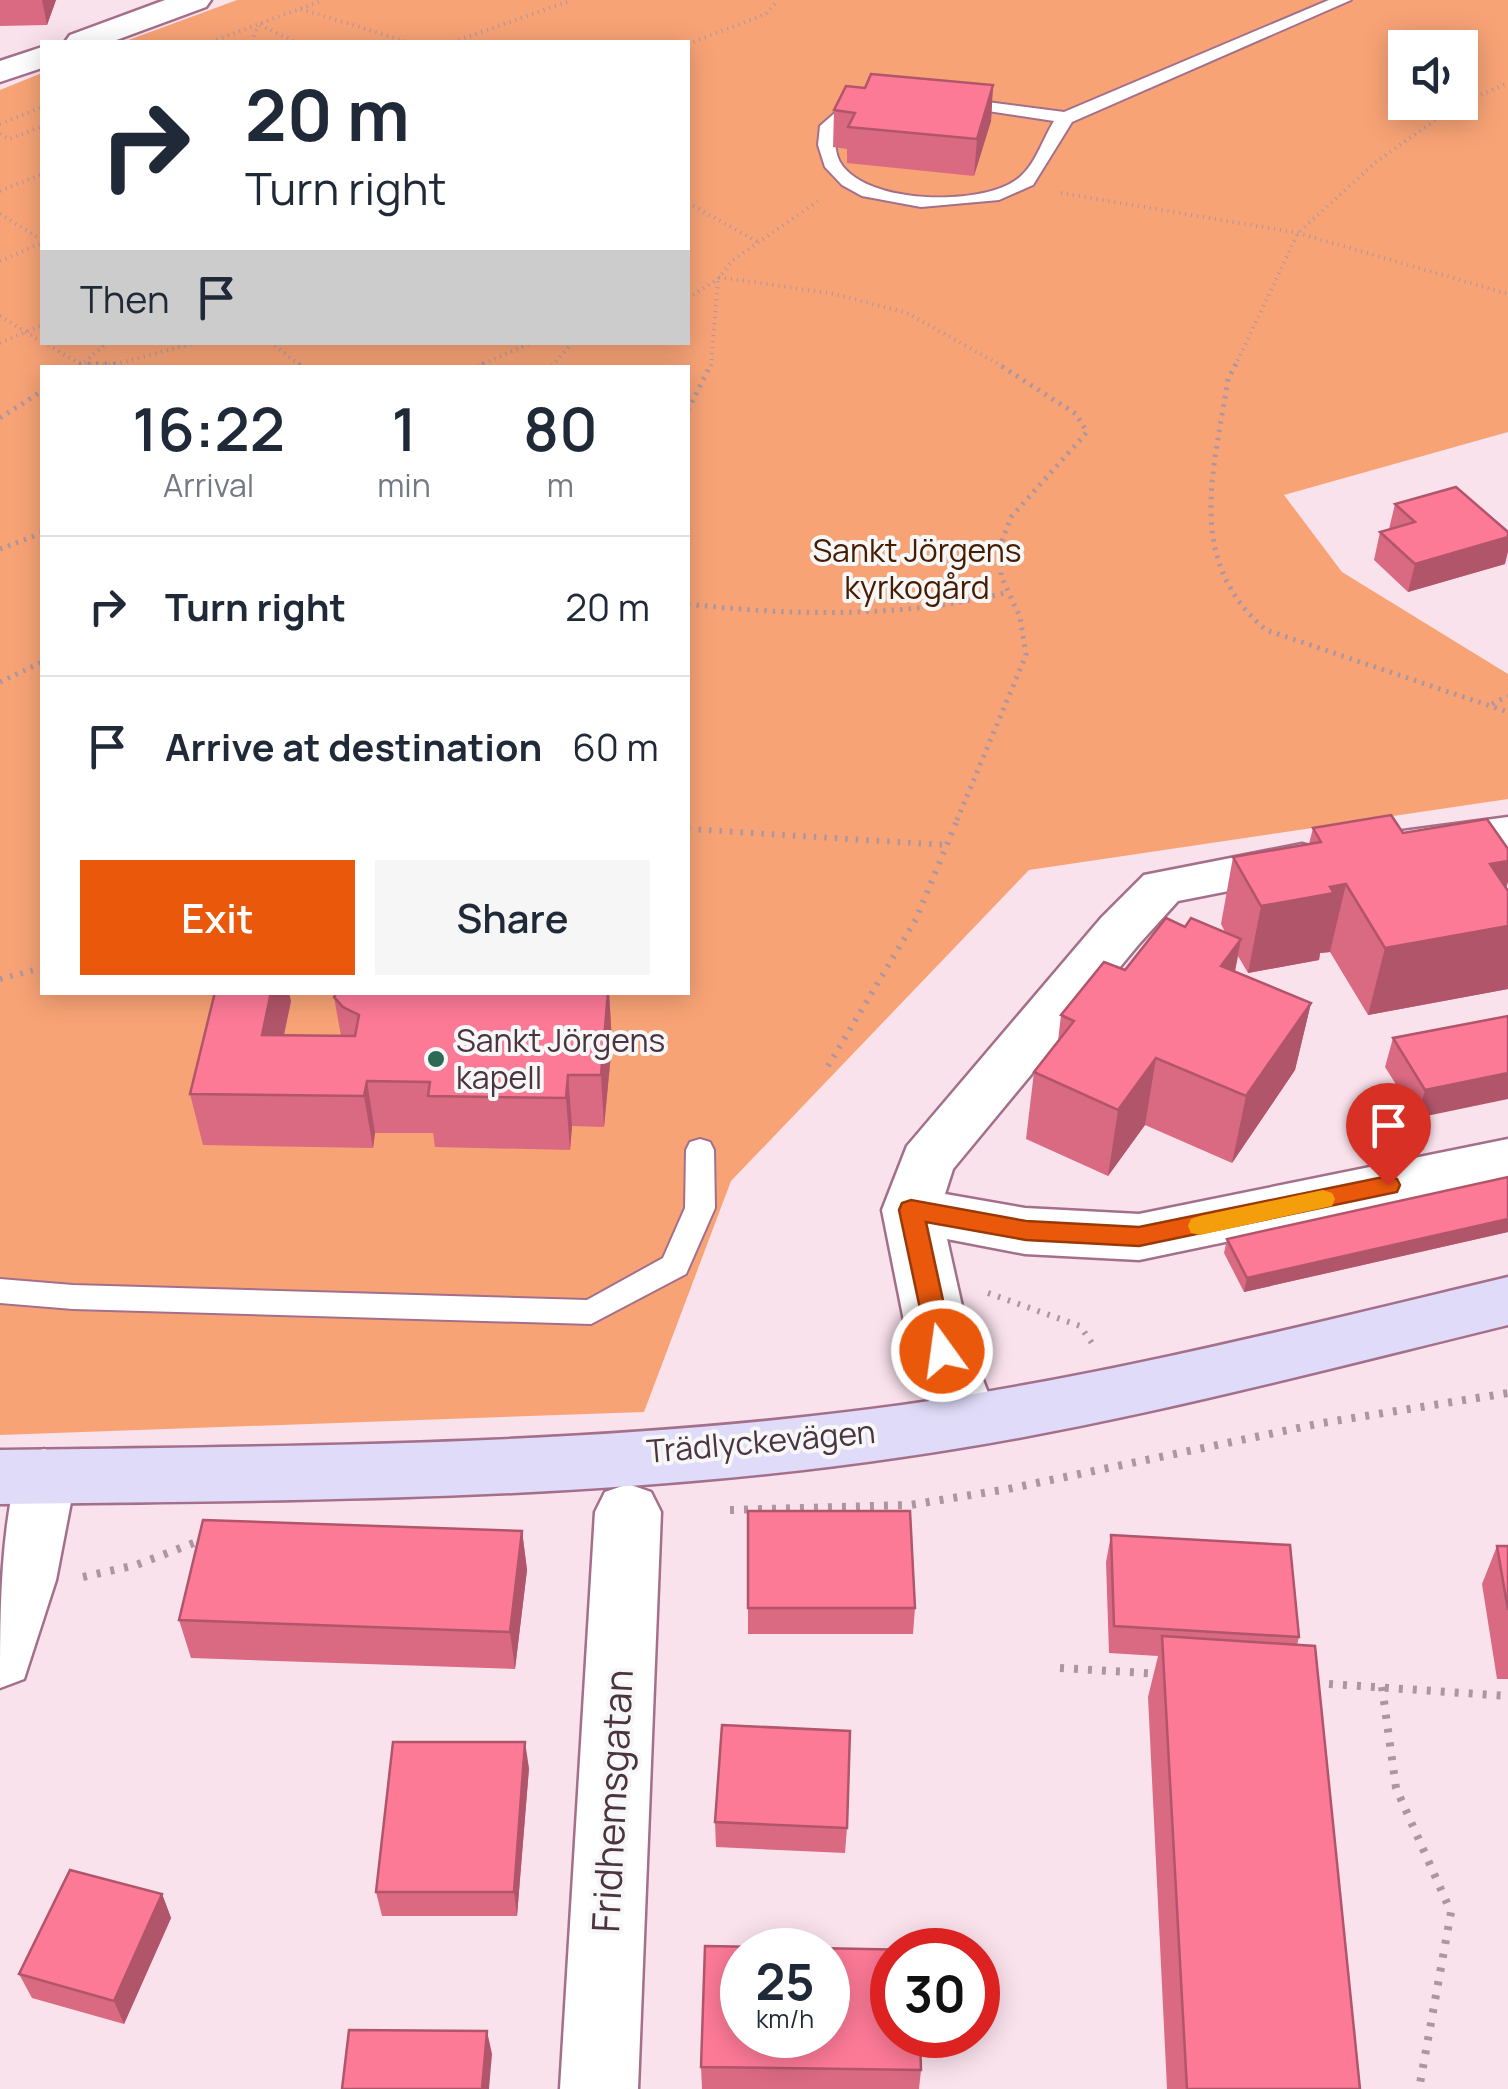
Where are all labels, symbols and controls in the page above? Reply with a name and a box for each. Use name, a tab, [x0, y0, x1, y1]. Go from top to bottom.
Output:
map controls	[1388, 30, 1478, 120]
button: sound	[1388, 30, 1478, 120]
text: 20 m	[245, 66, 410, 162]
icon: right	[80, 80, 210, 210]
text: Turn right	[245, 157, 446, 219]
icon: arrive	[189, 270, 244, 325]
text: Then	[80, 272, 169, 324]
text: 16:22	[132, 387, 285, 469]
text: 1	[391, 387, 417, 469]
text: 80	[523, 387, 598, 469]
text: Arrival	[163, 463, 254, 507]
text: min	[377, 463, 431, 507]
text: m	[547, 463, 574, 507]
park label: Sankt Jörgens kyrkogård	[812, 528, 1022, 609]
icon: right	[80, 579, 135, 634]
text: Turn right	[165, 580, 346, 632]
text: 20 m	[565, 580, 650, 632]
icon: arrive	[80, 719, 135, 774]
text: Arrive at destination	[165, 720, 542, 772]
text: 60 m	[572, 720, 659, 772]
button: Exit	[80, 860, 355, 975]
button: Share	[375, 860, 650, 975]
place label: Sankt Jörgens kapell	[456, 1018, 665, 1099]
marker: Sankt Jörgens kapell	[425, 1048, 447, 1070]
pin	[1346, 1083, 1431, 1186]
icon: arrive	[1361, 1098, 1416, 1153]
position arrow	[890, 1299, 994, 1403]
street label: Trädlyckevägen	[645, 1409, 877, 1473]
street label: Fridhemsgatan	[578, 1668, 644, 1934]
speed limit sign: 30	[870, 1928, 1000, 2058]
text: 25	[755, 1947, 815, 2015]
text: km/h	[756, 2001, 814, 2036]

